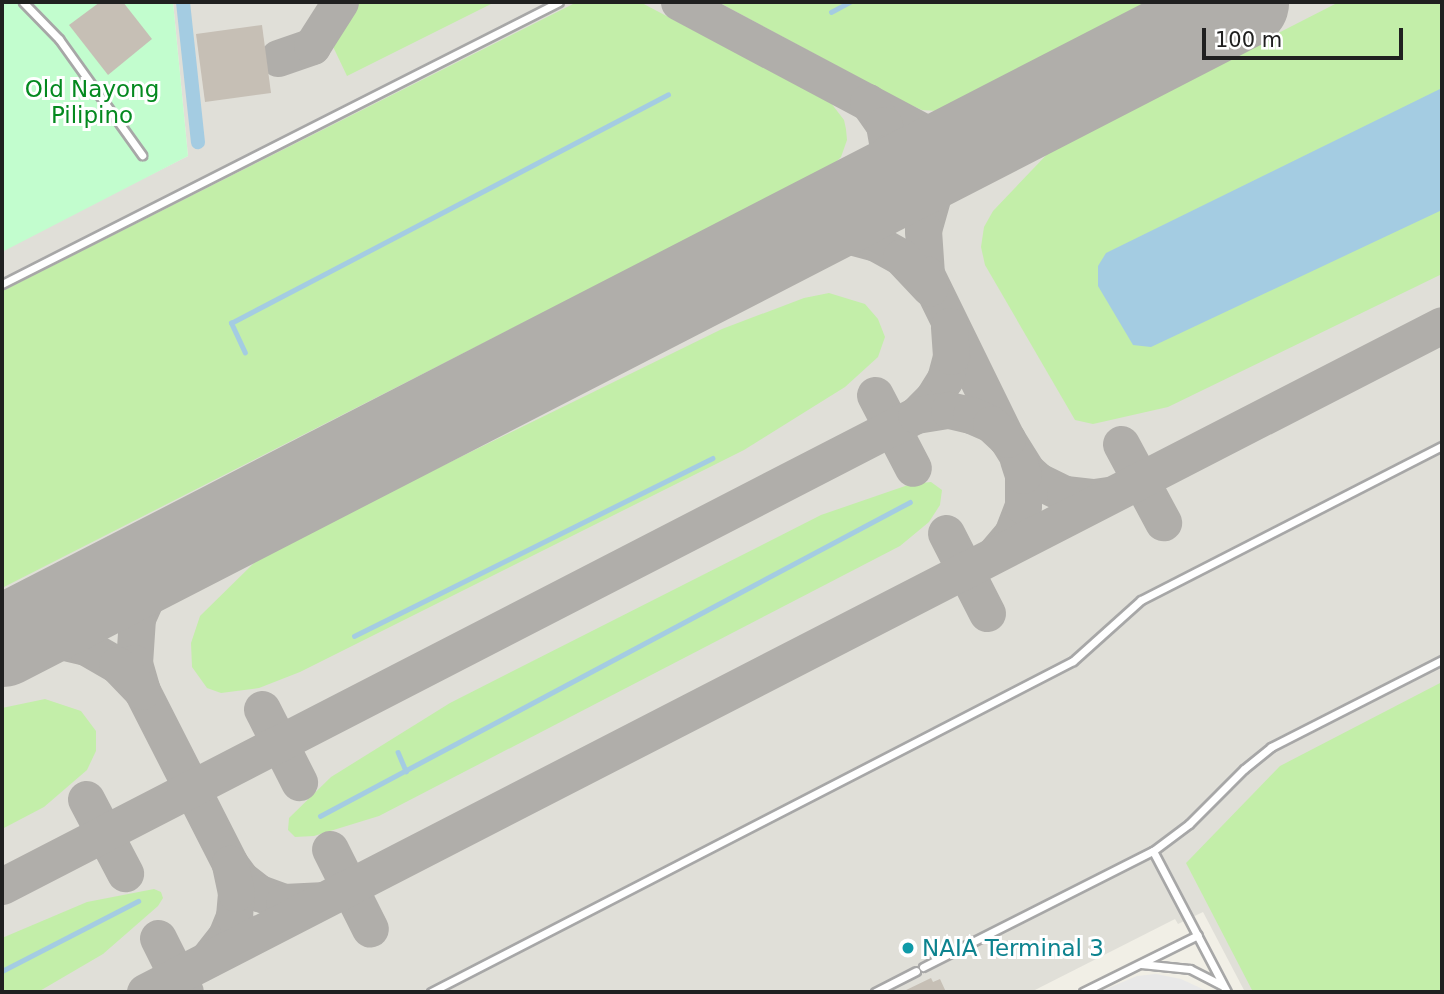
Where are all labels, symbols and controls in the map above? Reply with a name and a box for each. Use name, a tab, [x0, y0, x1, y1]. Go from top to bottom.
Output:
scale bar	[1206, 14, 1407, 58]
text: 100 m	[1215, 28, 1282, 52]
park label: Old Nayong Pilipino	[25, 75, 159, 129]
place label: NAIA Terminal 3	[922, 934, 1104, 962]
marker: NAIA Terminal 3	[900, 940, 916, 956]

